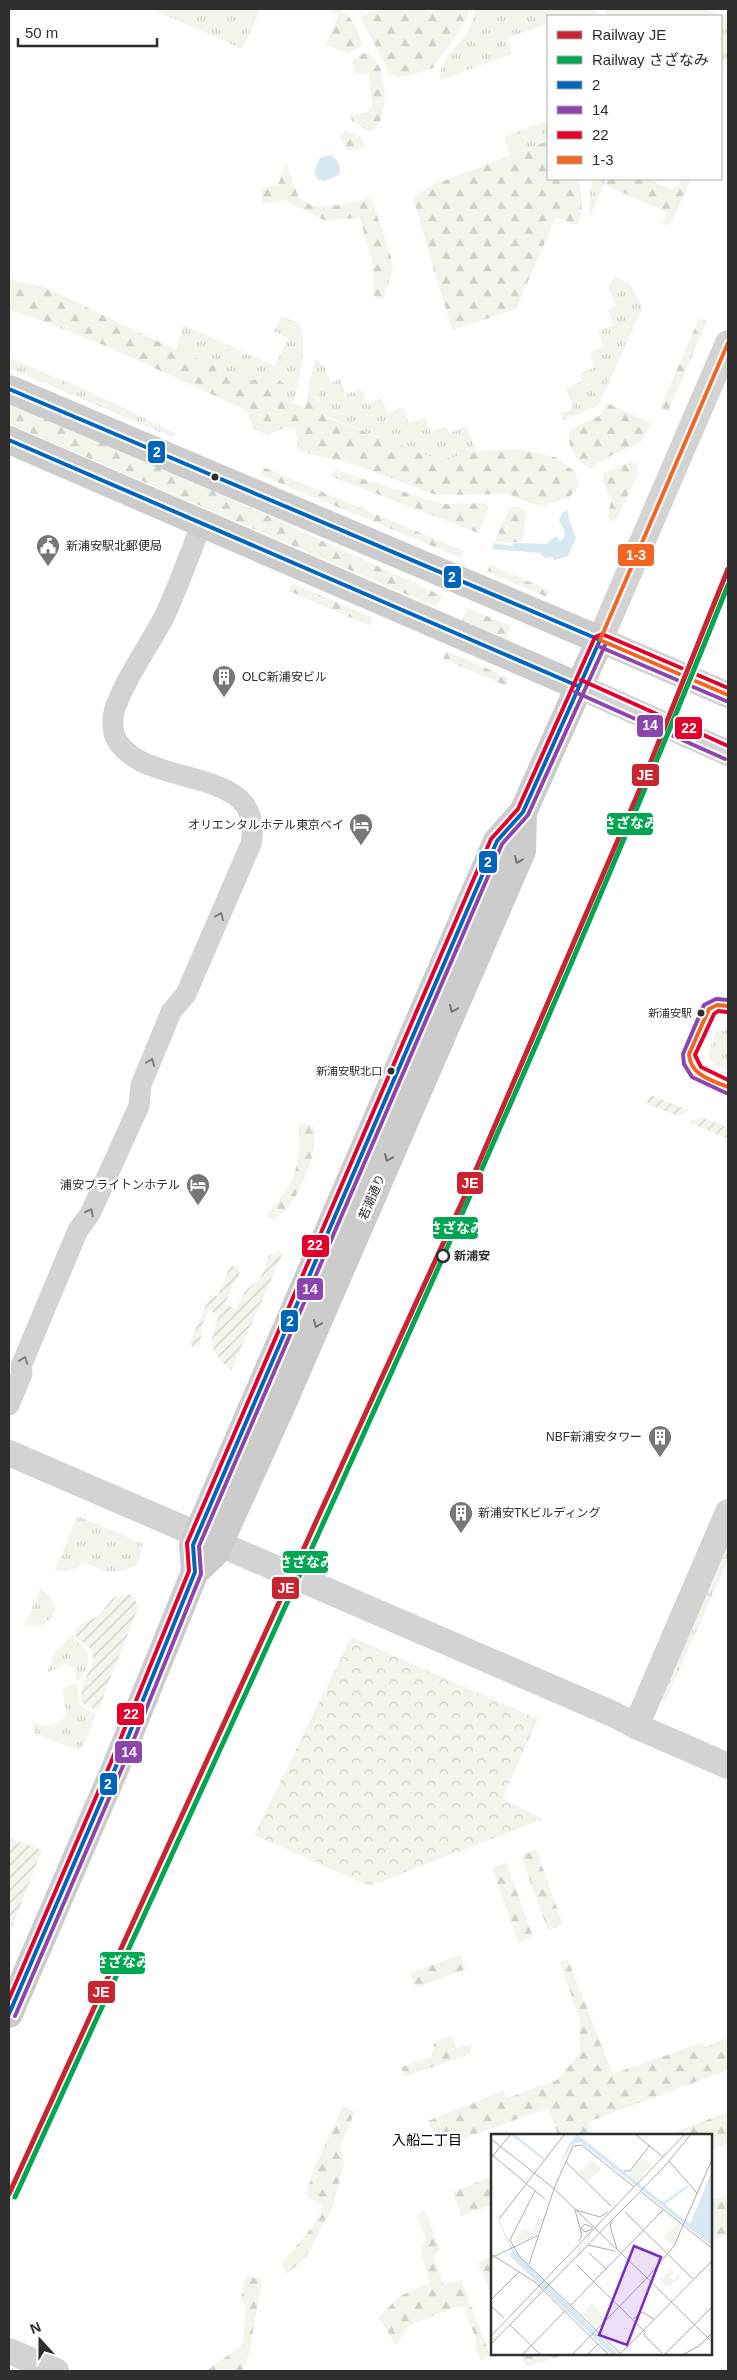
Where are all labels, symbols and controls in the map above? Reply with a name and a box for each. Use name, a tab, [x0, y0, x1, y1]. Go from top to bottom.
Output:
scale bar	[18, 15, 156, 47]
legend	[547, 15, 722, 180]
text: 50 m	[25, 24, 58, 41]
text: Railway JE	[592, 26, 666, 43]
text: Railway さざなみ	[592, 51, 709, 68]
text: 2	[592, 76, 600, 93]
text: 14	[592, 101, 609, 118]
text: 22	[592, 126, 609, 143]
text: 1-3	[592, 151, 614, 168]
line badge: 2	[147, 440, 166, 464]
text: 2	[153, 444, 161, 460]
unlabelled marker	[210, 472, 220, 482]
public building icon: 新浦安駅北郵便局	[35, 533, 61, 567]
place label: 新浦安駅北郵便局	[66, 539, 162, 553]
line badge: 1-3	[617, 543, 655, 567]
text: 1-3	[626, 547, 646, 563]
line badge: 2	[443, 565, 462, 589]
text: 2	[448, 569, 456, 585]
building icon: OLC新浦安ビル	[211, 664, 237, 698]
place label: OLC新浦安ビル	[242, 670, 327, 684]
line badge: 14	[636, 714, 664, 738]
line badge: 22	[674, 716, 703, 740]
text: 14	[642, 717, 658, 733]
text: 22	[681, 720, 697, 736]
line badge: JE	[631, 763, 660, 787]
text: JE	[636, 767, 654, 783]
hotel icon: オリエンタルホテル東京ベイ	[348, 812, 374, 846]
line badge: さざなみ	[606, 812, 654, 836]
text: さざなみ	[602, 815, 658, 831]
place label: オリエンタルホテル東京ベイ	[188, 818, 344, 832]
line badge: 2	[478, 850, 498, 874]
text: 2	[484, 854, 492, 870]
one-way arrow	[513, 855, 524, 864]
one-way arrow	[213, 912, 224, 921]
one-way arrow	[448, 1004, 459, 1013]
place label: 新浦安駅	[648, 1007, 692, 1019]
marker: 新浦安駅	[696, 1008, 706, 1018]
one-way arrow	[144, 1058, 155, 1067]
place label: 新浦安駅北口	[316, 1065, 382, 1077]
marker: 新浦安駅北口	[386, 1066, 396, 1076]
one-way arrow	[384, 1153, 395, 1162]
line badge: JE	[456, 1171, 484, 1195]
hotel icon: 浦安ブライトンホテル	[185, 1172, 211, 1206]
street label: 若潮通り	[356, 1172, 388, 1222]
text: JE	[461, 1175, 479, 1191]
place label: 浦安ブライトンホテル	[60, 1178, 180, 1192]
one-way arrow	[84, 1208, 94, 1217]
line badge: さざなみ	[432, 1216, 479, 1240]
text: さざなみ	[428, 1220, 484, 1236]
line badge: 22	[301, 1234, 330, 1258]
text: 22	[307, 1237, 323, 1253]
marker: 新浦安	[436, 1249, 450, 1263]
place label: 新浦安	[454, 1249, 490, 1263]
line badge: 14	[296, 1277, 324, 1301]
text: 14	[302, 1281, 318, 1297]
line badge: 2	[280, 1309, 299, 1333]
text: 2	[286, 1313, 294, 1329]
one-way arrow	[312, 1319, 323, 1328]
one-way arrow	[18, 1356, 28, 1364]
building icon: NBF新浦安タワー	[647, 1424, 673, 1458]
place label: NBF新浦安タワー	[546, 1430, 642, 1444]
building icon: 新浦安TKビルディング	[448, 1500, 474, 1534]
place label: 新浦安TKビルディング	[478, 1506, 601, 1520]
line badge: さざなみ	[282, 1550, 329, 1574]
text: さざなみ	[278, 1554, 334, 1570]
line badge: JE	[271, 1576, 300, 1600]
text: JE	[277, 1580, 295, 1596]
line badge: 22	[116, 1702, 145, 1726]
text: 22	[123, 1706, 139, 1722]
line badge: 14	[114, 1740, 143, 1764]
text: 14	[121, 1744, 137, 1760]
line badge: 2	[99, 1772, 118, 1796]
text: 2	[104, 1776, 112, 1792]
line badge: さざなみ	[99, 1951, 146, 1975]
text: さざなみ	[94, 1954, 150, 1970]
line badge: JE	[87, 1980, 116, 2004]
text: JE	[92, 1984, 110, 2000]
district label: 入船二丁目	[392, 2132, 462, 2148]
inset map	[491, 2134, 712, 2355]
north arrow	[15, 2315, 65, 2365]
text: N	[28, 2319, 43, 2337]

